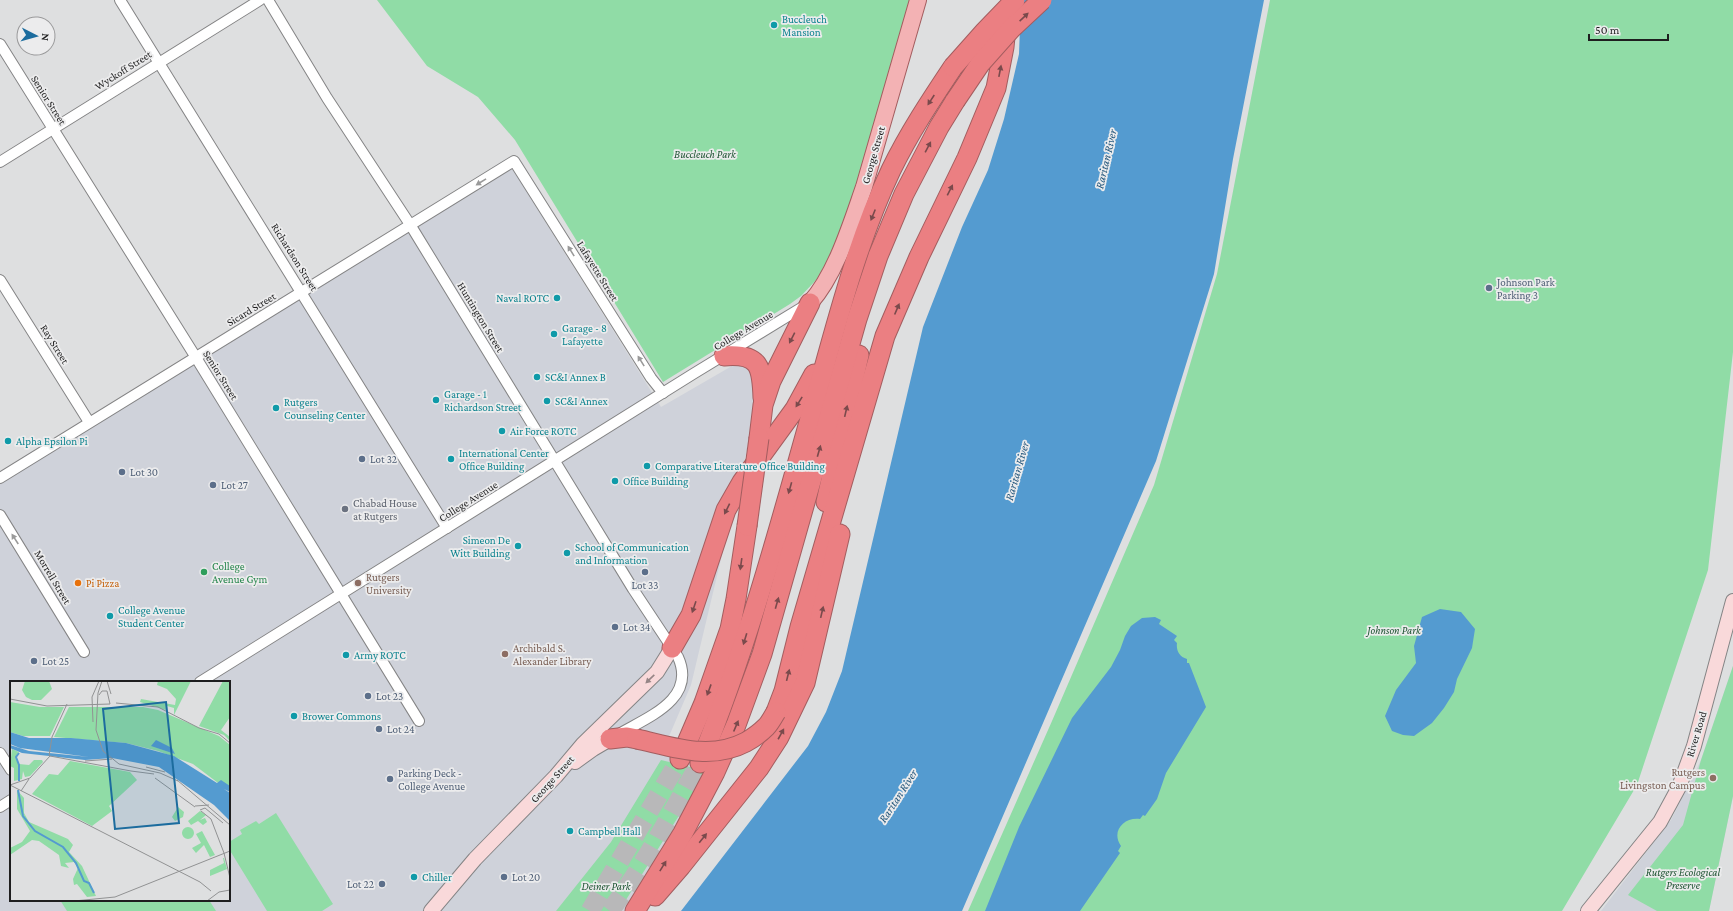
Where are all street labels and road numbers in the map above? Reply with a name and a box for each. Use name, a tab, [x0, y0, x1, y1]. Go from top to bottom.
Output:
street label: Wyckoff Street	[93, 48, 154, 93]
street label: Senior Street	[29, 73, 69, 127]
street label: George Street	[859, 125, 888, 185]
street label: Richardson Street	[269, 221, 321, 293]
street label: Lafayette Street	[574, 239, 621, 304]
street label: Huntington Street	[455, 280, 507, 355]
street label: Sicard Street	[224, 290, 278, 328]
street label: College Avenue	[711, 308, 775, 353]
street label: Ray Street	[37, 322, 72, 367]
street label: Senior Street	[201, 348, 241, 402]
street label: College Avenue	[436, 478, 500, 525]
street label: Morrell Street	[32, 548, 74, 606]
street label: River Road	[1683, 710, 1709, 758]
street label: George Street	[528, 753, 577, 806]

